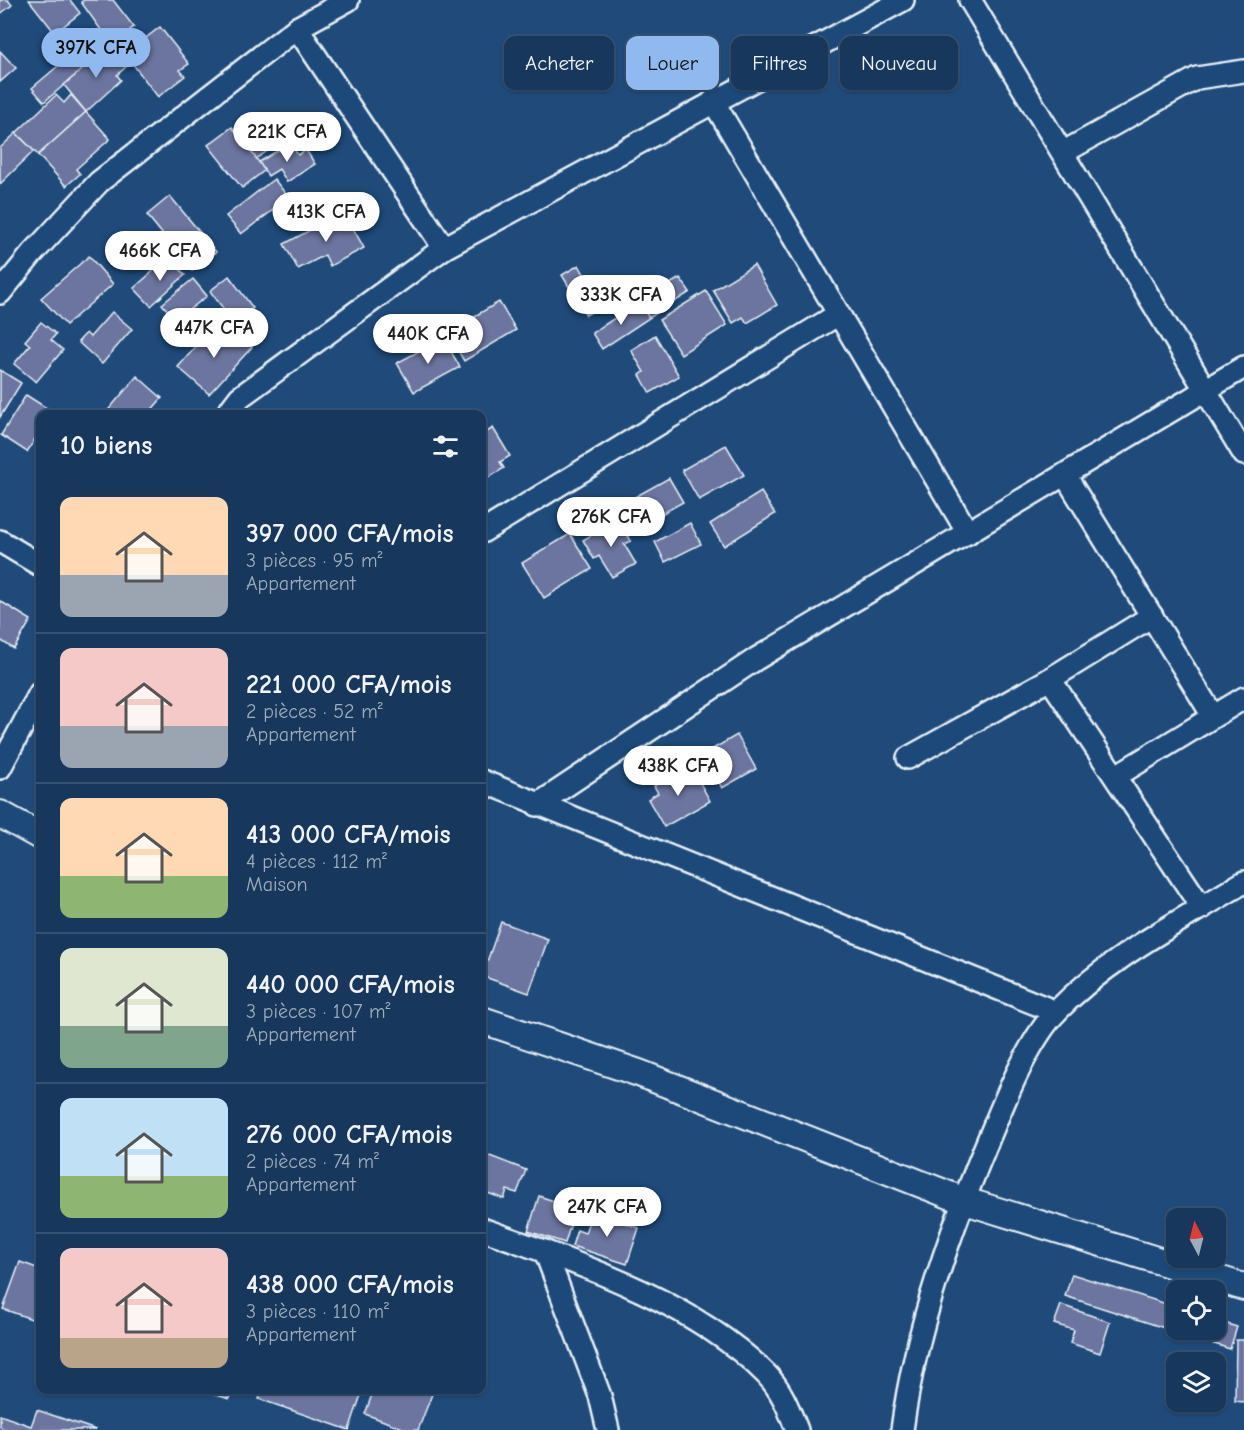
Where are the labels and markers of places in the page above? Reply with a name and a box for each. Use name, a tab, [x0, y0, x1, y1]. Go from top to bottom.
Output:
pin: 397K CFA	[34, 28, 158, 79]
pin: 221K CFA	[225, 112, 349, 163]
pin: 413K CFA	[264, 192, 388, 243]
pin: 466K CFA	[98, 231, 222, 282]
pin: 333K CFA	[559, 275, 683, 326]
pin: 447K CFA	[152, 308, 276, 359]
pin: 440K CFA	[366, 314, 490, 365]
pin: 276K CFA	[549, 497, 673, 548]
pin: 438K CFA	[616, 746, 740, 797]
pin: 247K CFA	[545, 1187, 669, 1238]

